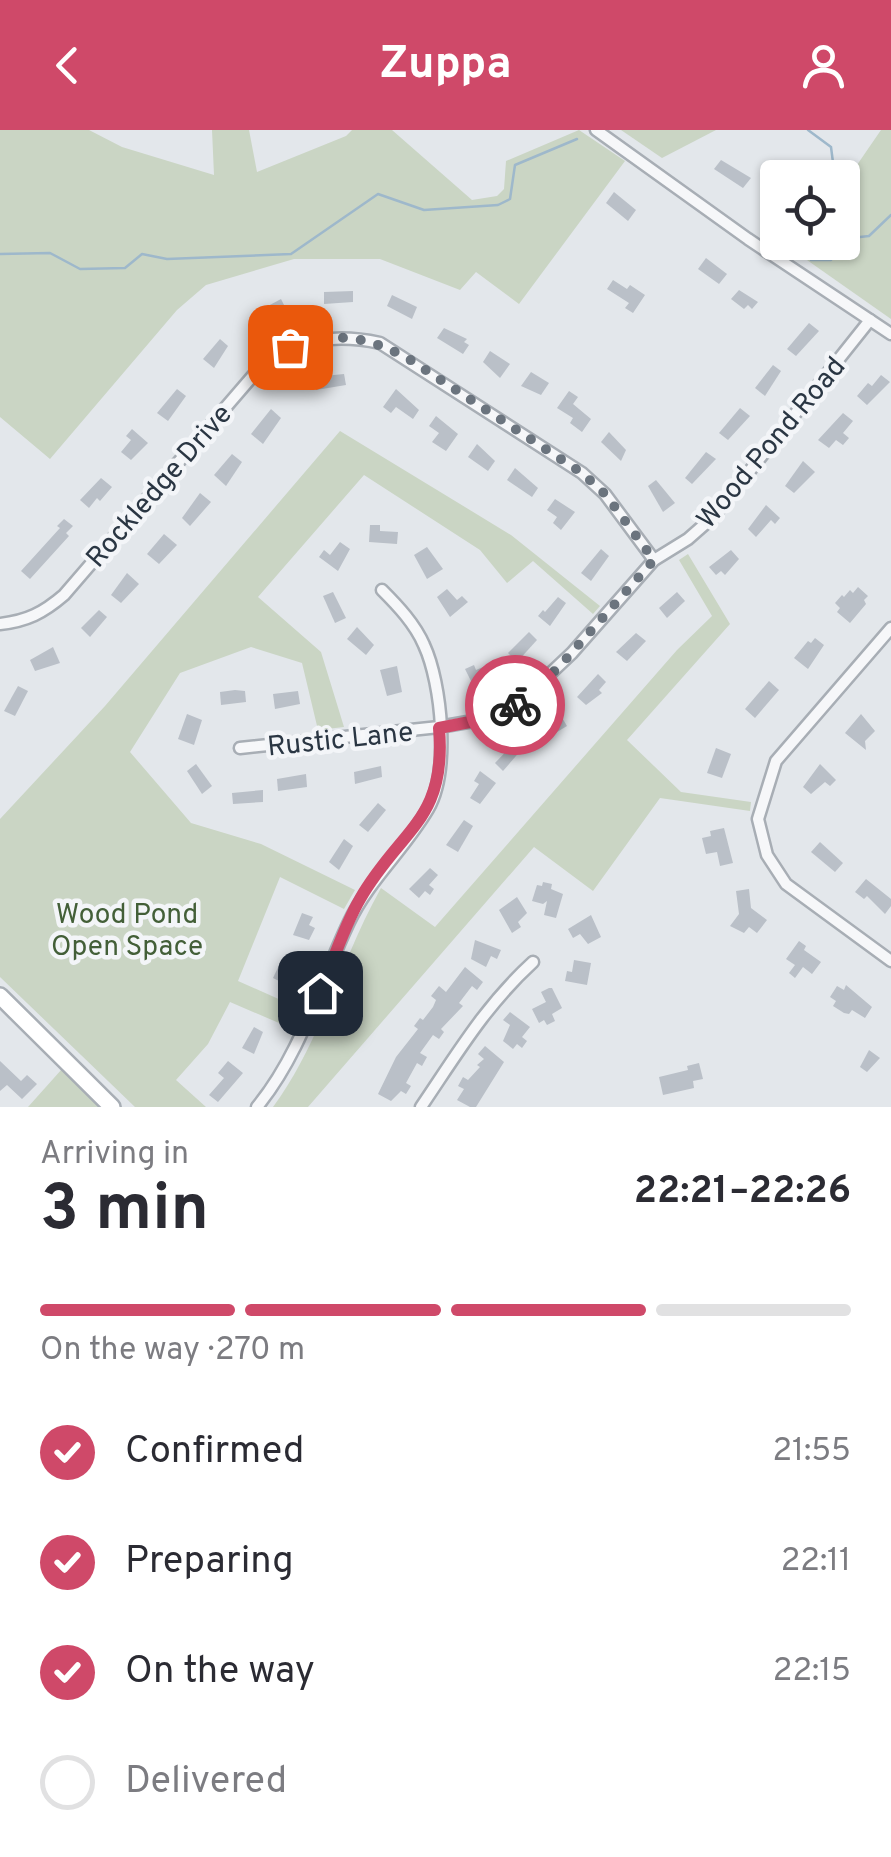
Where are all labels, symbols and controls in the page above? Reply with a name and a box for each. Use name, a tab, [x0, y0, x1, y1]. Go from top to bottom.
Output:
text: Zuppa	[379, 37, 512, 94]
icon: back	[40, 38, 95, 93]
icon: person	[796, 38, 851, 93]
map controls	[760, 160, 860, 260]
button: locate	[760, 160, 860, 260]
pin	[248, 305, 333, 390]
icon: bag	[263, 320, 318, 375]
street label: Wood Pond Road	[690, 350, 855, 537]
street label: Rockledge Drive	[79, 398, 241, 576]
courier	[465, 655, 565, 755]
icon: bike	[488, 678, 543, 733]
street label: Rustic Lane	[266, 715, 415, 767]
park label: Wood Pond Open Space	[51, 898, 203, 966]
pin	[278, 951, 363, 1036]
icon: home	[293, 966, 348, 1021]
text: Arriving in	[40, 1135, 189, 1175]
text: 22:21–22:26	[634, 1168, 851, 1217]
text: 3 min	[40, 1171, 209, 1253]
text: On the way · 270 m	[40, 1331, 305, 1371]
icon: check	[40, 1425, 95, 1480]
text: Confirmed	[125, 1428, 304, 1477]
text: 21:55	[773, 1432, 851, 1472]
icon: check	[40, 1535, 95, 1590]
text: Preparing	[125, 1538, 294, 1587]
text: 22:11	[781, 1542, 851, 1582]
icon: check	[40, 1645, 95, 1700]
text: On the way	[125, 1648, 315, 1697]
text: 22:15	[773, 1652, 851, 1692]
text: Delivered	[125, 1758, 287, 1807]

